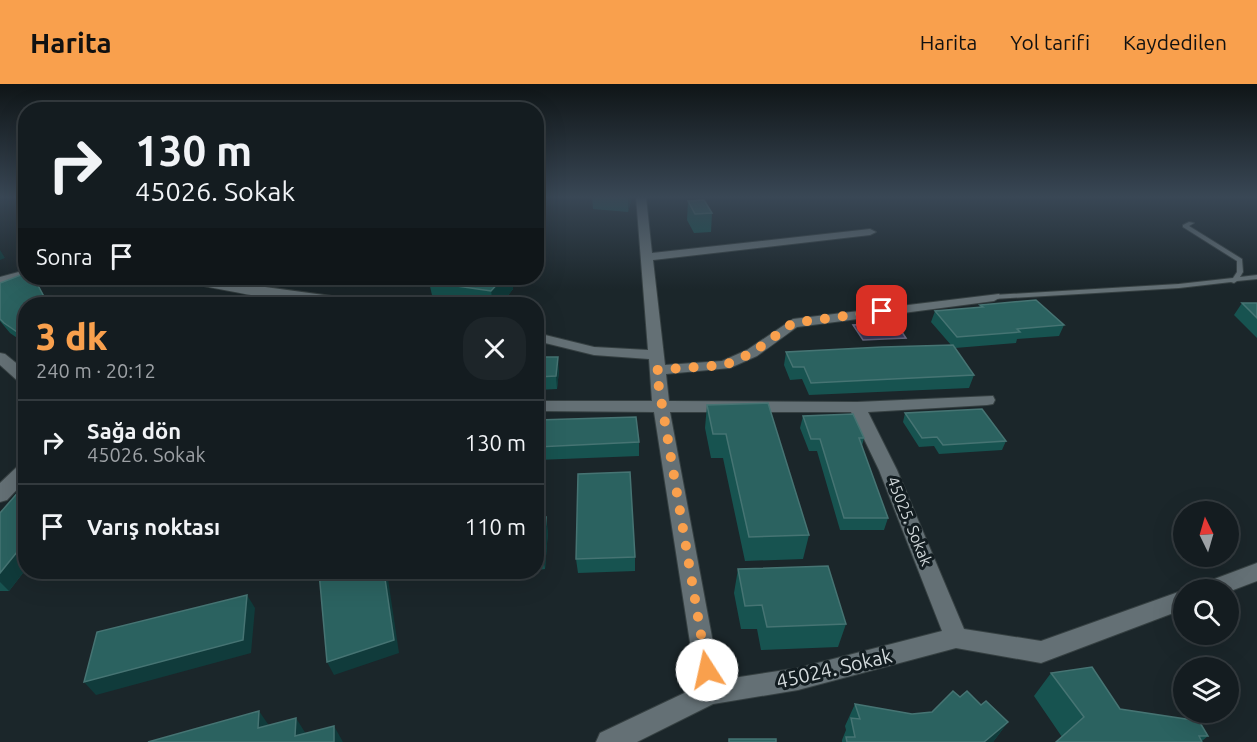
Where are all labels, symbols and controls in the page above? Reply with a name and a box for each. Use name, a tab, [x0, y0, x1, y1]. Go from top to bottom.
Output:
text: Harita	[30, 27, 112, 58]
text: Harita	[920, 30, 977, 54]
text: Yol tarifi	[1010, 30, 1090, 54]
text: Kaydedilen	[1123, 30, 1227, 54]
icon: right	[36, 126, 114, 204]
text: 130 m	[135, 127, 252, 174]
text: 45026. Sokak	[135, 176, 295, 206]
icon: arrive	[105, 240, 138, 273]
text: Sonra	[36, 244, 93, 269]
pin	[856, 285, 907, 336]
icon: arrive	[865, 294, 898, 327]
text: 3 dk	[36, 316, 108, 357]
button: close	[463, 317, 526, 380]
text: 240 m · 20:12	[36, 359, 156, 382]
text: Sağa dön	[87, 418, 181, 443]
icon: right	[36, 426, 69, 459]
text: 130 m	[465, 430, 526, 455]
text: 45026. Sokak	[87, 443, 206, 466]
street label: 45025. Sokak	[884, 474, 936, 568]
north arrow	[1173, 501, 1239, 567]
map controls	[1173, 501, 1239, 723]
icon: arrive	[36, 510, 69, 543]
text: Varış noktası	[87, 514, 220, 539]
text: 110 m	[465, 514, 526, 539]
button: search	[1173, 579, 1239, 645]
position arrow	[675, 638, 739, 702]
street label: 45024. Sokak	[774, 643, 894, 693]
button: layers	[1173, 657, 1239, 723]

